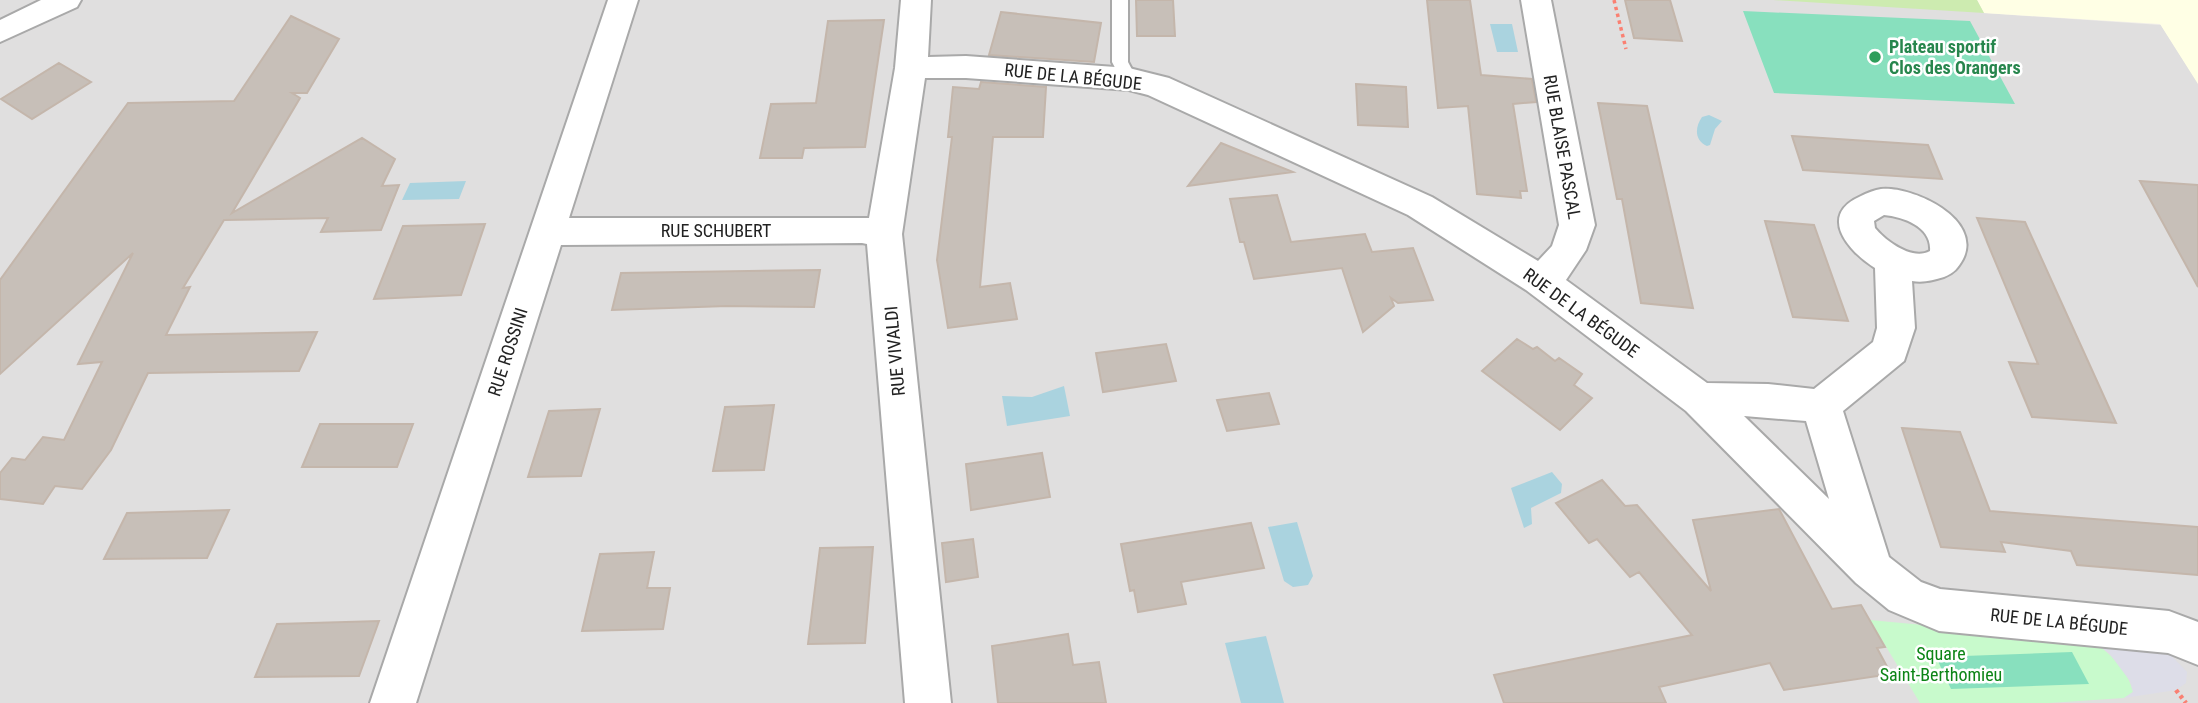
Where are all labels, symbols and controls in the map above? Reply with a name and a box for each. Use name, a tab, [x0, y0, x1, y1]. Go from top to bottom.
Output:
place label: Plateau sportif Clos des Orangers	[1889, 36, 2021, 78]
marker: Plateau sportif Clos des Orangers	[1867, 49, 1883, 65]
street label: RUE DE LA BÉGUDE	[1003, 59, 1143, 94]
street label: RUE BLAISE PASCAL	[1539, 73, 1586, 221]
street label: RUE SCHUBERT	[661, 220, 771, 241]
street label: RUE DE LA BÉGUDE	[1519, 264, 1643, 362]
street label: RUE ROSSINI	[483, 305, 532, 399]
street label: RUE VIVALDI	[880, 305, 909, 397]
street label: RUE DE LA BÉGUDE	[1989, 604, 2129, 639]
park label: Square Saint-Berthomieu	[1880, 643, 2002, 685]

